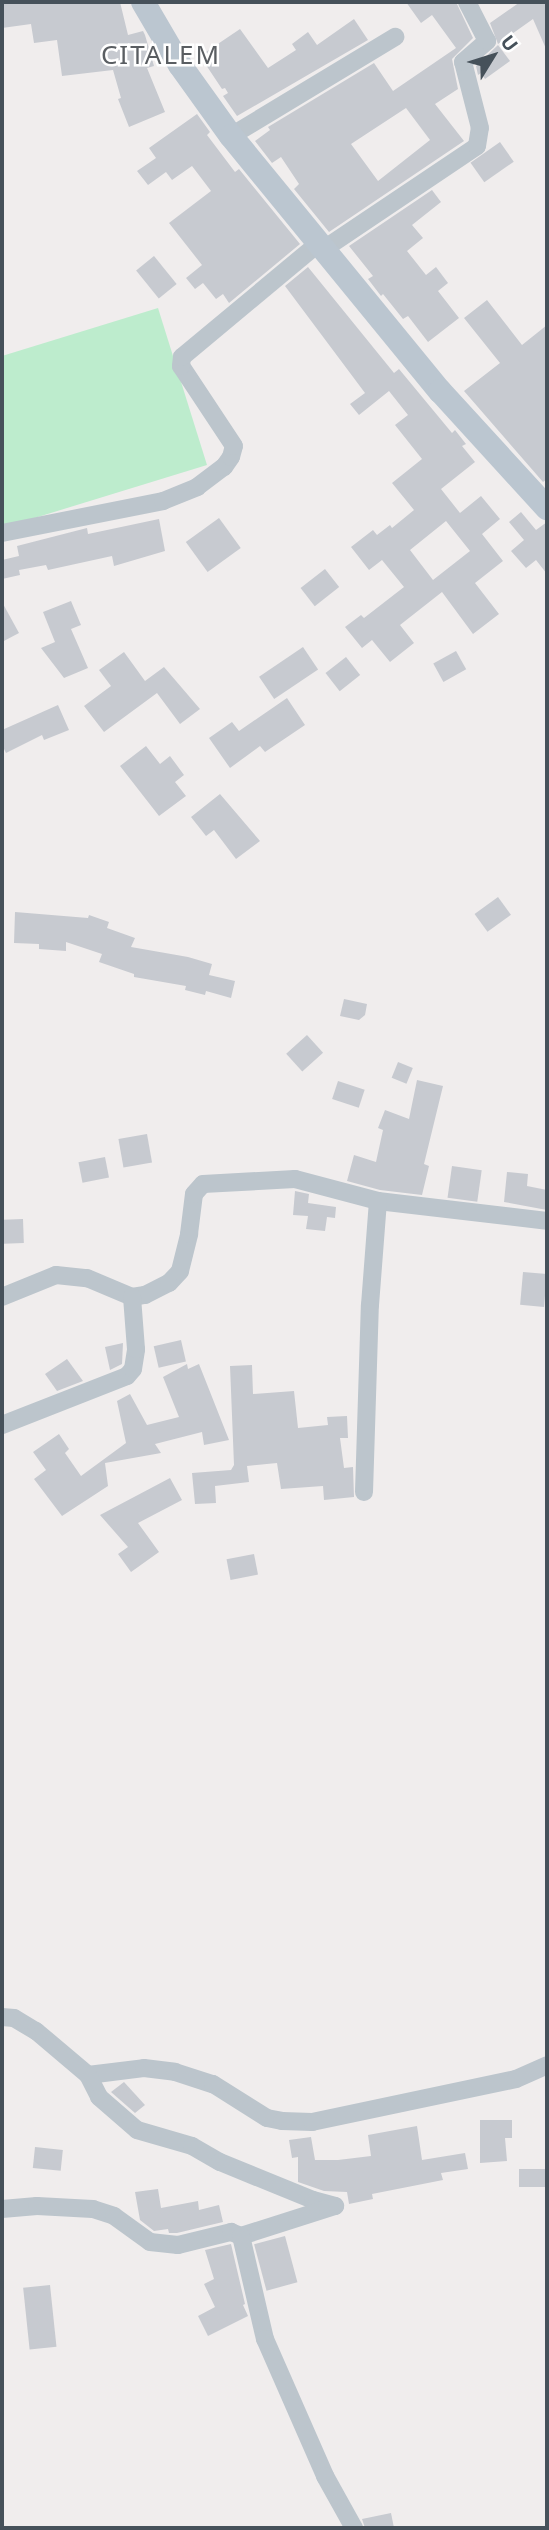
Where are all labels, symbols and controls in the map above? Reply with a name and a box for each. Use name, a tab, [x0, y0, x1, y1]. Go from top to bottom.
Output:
north arrow	[458, 21, 528, 91]
text: U	[495, 29, 524, 57]
district label: CITALEM	[102, 39, 220, 71]

